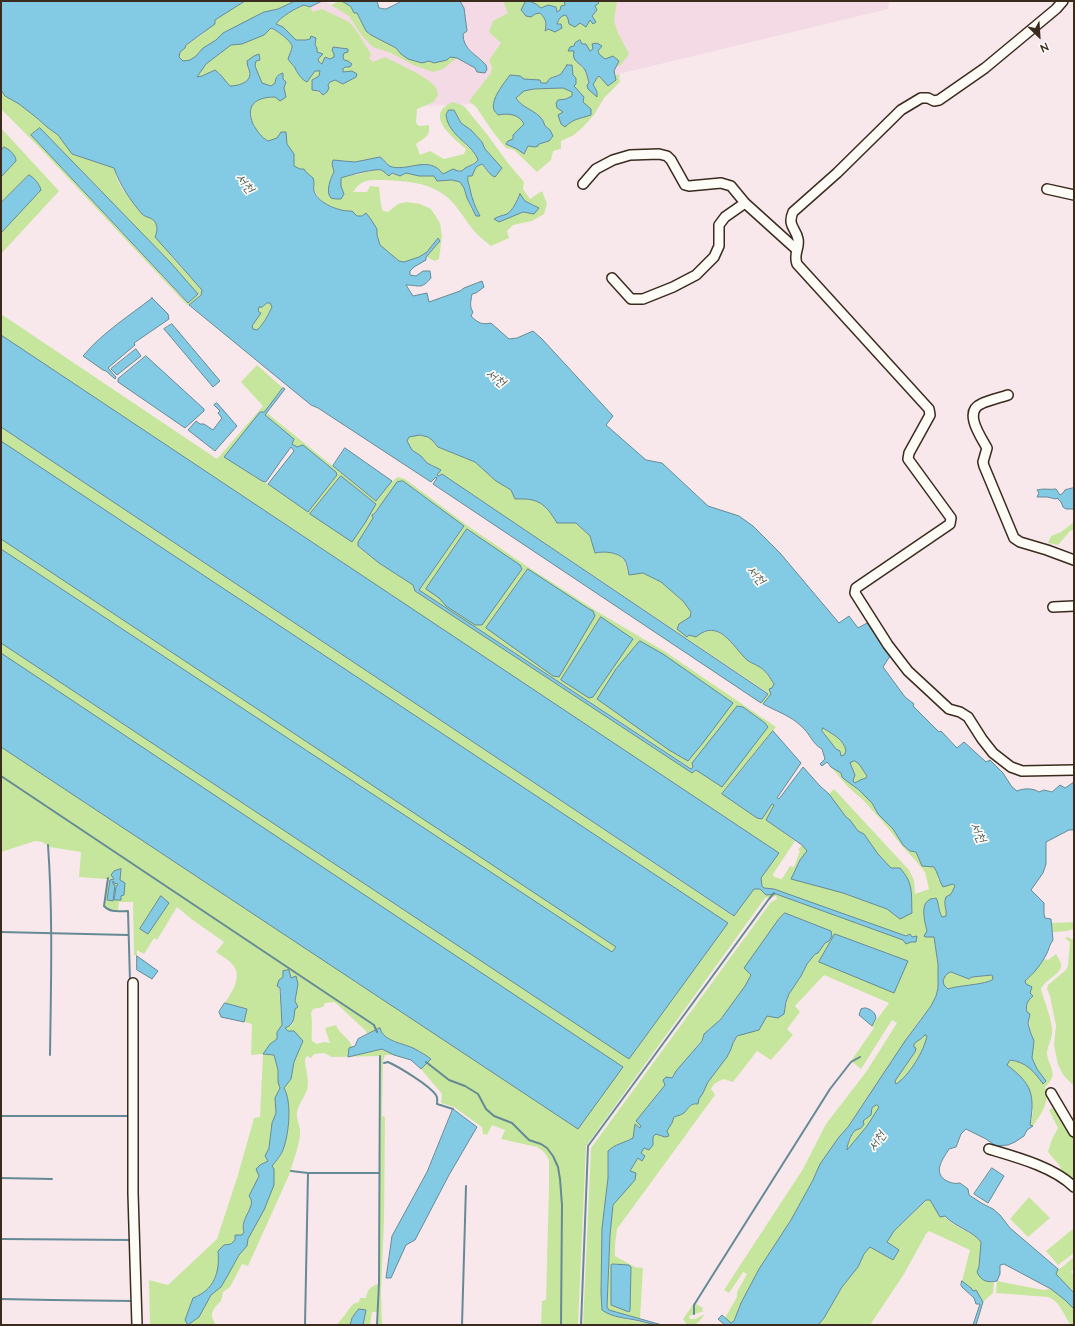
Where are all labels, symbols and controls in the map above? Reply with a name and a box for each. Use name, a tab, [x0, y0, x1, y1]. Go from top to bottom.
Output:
north arrow	[1019, 16, 1059, 56]
text: N	[1038, 39, 1051, 56]
water label: 서천	[231, 171, 257, 197]
water label: 서천	[482, 367, 508, 391]
water label: 서천	[742, 563, 768, 589]
water label: 서천	[965, 820, 989, 846]
water label: 서천	[866, 1129, 890, 1155]

